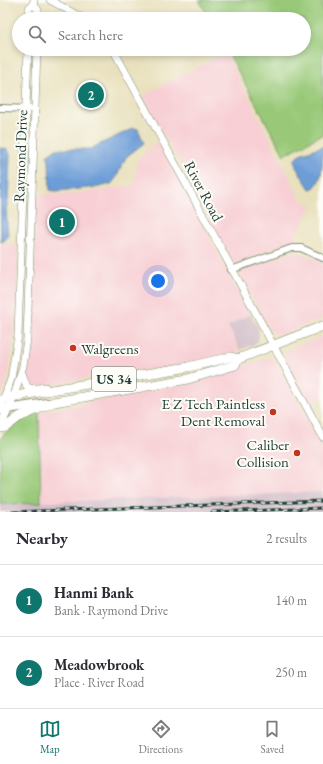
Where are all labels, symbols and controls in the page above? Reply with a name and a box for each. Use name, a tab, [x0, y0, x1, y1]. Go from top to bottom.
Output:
search box	[12, 12, 311, 56]
icon: search	[26, 23, 48, 45]
text: Search here	[58, 25, 123, 44]
pin: 2	[78, 80, 104, 110]
street label: Raymond Drive	[9, 109, 31, 203]
street label: River Road	[180, 157, 228, 225]
pin: 1	[49, 207, 75, 237]
your location	[148, 271, 168, 291]
place label: Walgreens	[81, 339, 139, 358]
marker: Walgreens	[68, 343, 78, 353]
road number: US 34	[92, 367, 136, 391]
place label: E Z Tech Paintless Dent Removal	[162, 394, 265, 430]
marker: E Z Tech Paintless Dent Removal	[268, 407, 278, 417]
place label: Caliber Collision	[236, 435, 289, 471]
marker: Caliber Collision	[292, 448, 302, 458]
text: Nearby	[16, 527, 68, 549]
text: 2 results	[266, 530, 307, 547]
text: Hanmi Bank	[54, 583, 134, 602]
text: 1	[26, 592, 32, 609]
text: 140 m	[276, 592, 307, 609]
text: Bank · Raymond Drive	[54, 602, 168, 619]
text: Meadowbrook	[54, 655, 144, 674]
text: 2	[26, 664, 32, 681]
text: 250 m	[276, 664, 307, 681]
text: Place · River Road	[54, 674, 144, 691]
tab: Map	[39, 718, 61, 756]
tab: Directions	[139, 718, 183, 756]
tab: Saved	[261, 718, 284, 756]

